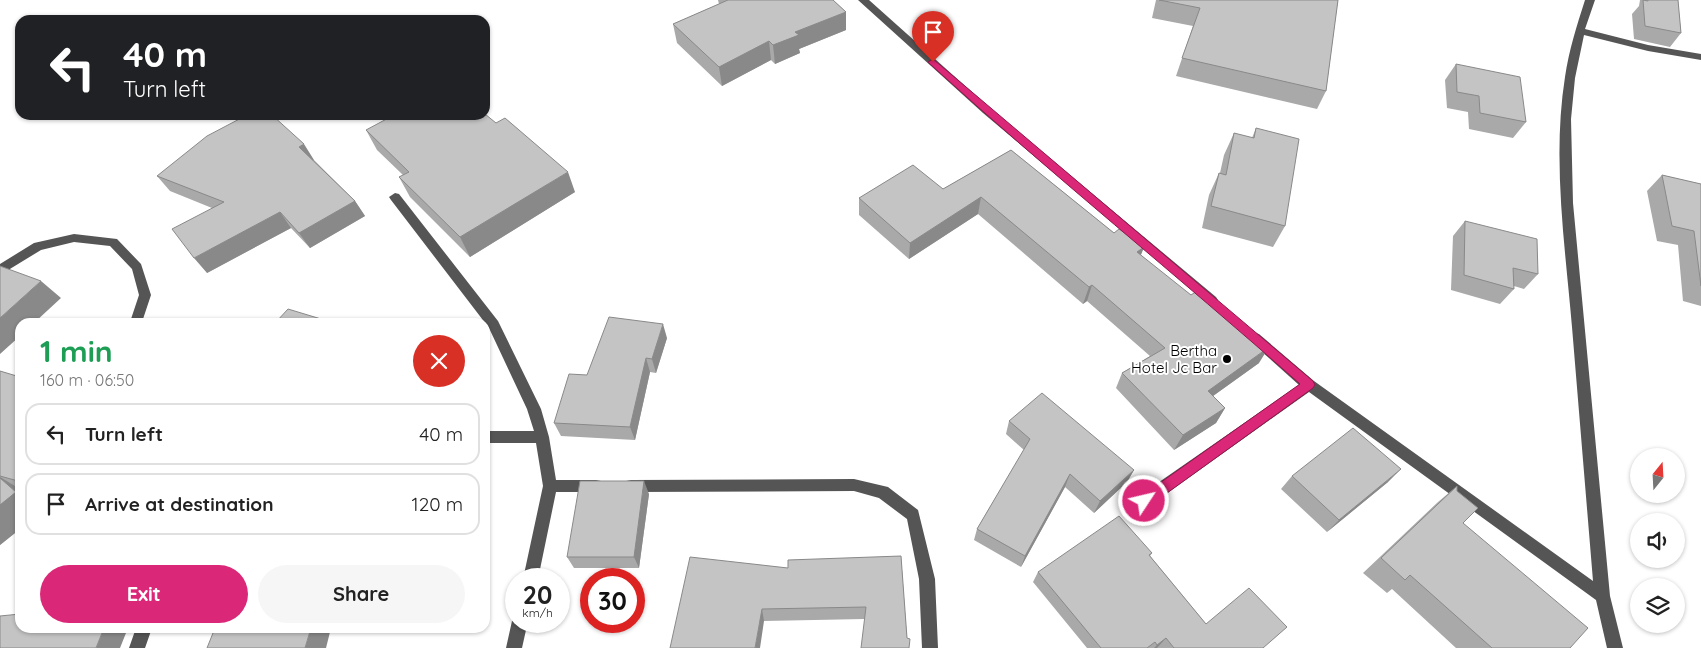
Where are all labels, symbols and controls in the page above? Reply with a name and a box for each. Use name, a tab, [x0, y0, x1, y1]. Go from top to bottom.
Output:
pin	[912, 11, 954, 62]
icon: arrive	[919, 18, 947, 46]
text: 40 m	[123, 32, 207, 76]
icon: left	[40, 35, 105, 100]
text: Turn left	[123, 75, 206, 103]
text: 1 min	[40, 332, 113, 370]
button: close	[413, 335, 465, 387]
place label: Bertha Hotel Jc Bar	[1131, 341, 1217, 377]
marker: Bertha Hotel Jc Bar	[1221, 353, 1233, 365]
text: 160 m · 06:50	[40, 370, 134, 390]
icon: left	[42, 420, 70, 448]
text: Turn left	[85, 422, 163, 446]
text: 40 m	[419, 422, 463, 446]
north arrow	[1630, 448, 1685, 502]
map controls	[1630, 448, 1685, 633]
position arrow	[1117, 474, 1169, 526]
icon: arrive	[42, 490, 70, 518]
text: Arrive at destination	[85, 492, 274, 516]
text: 120 m	[412, 492, 463, 516]
button: sound	[1630, 513, 1685, 568]
button: Exit	[40, 565, 248, 623]
button: Share	[258, 565, 465, 623]
speed limit sign: 30	[580, 568, 645, 633]
button: layers	[1630, 578, 1685, 633]
text: 20	[523, 579, 552, 610]
text: km/h	[522, 605, 553, 620]

